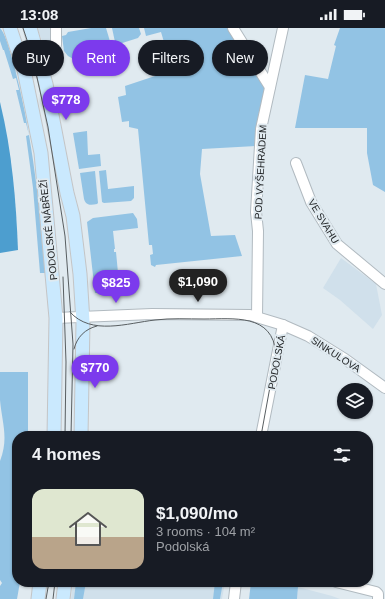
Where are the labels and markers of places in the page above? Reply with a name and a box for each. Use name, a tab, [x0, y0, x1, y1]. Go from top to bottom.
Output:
pin: $778	[42, 87, 90, 121]
pin: $1,090	[165, 269, 231, 303]
pin: $825	[92, 270, 140, 304]
pin: $770	[71, 355, 119, 389]

